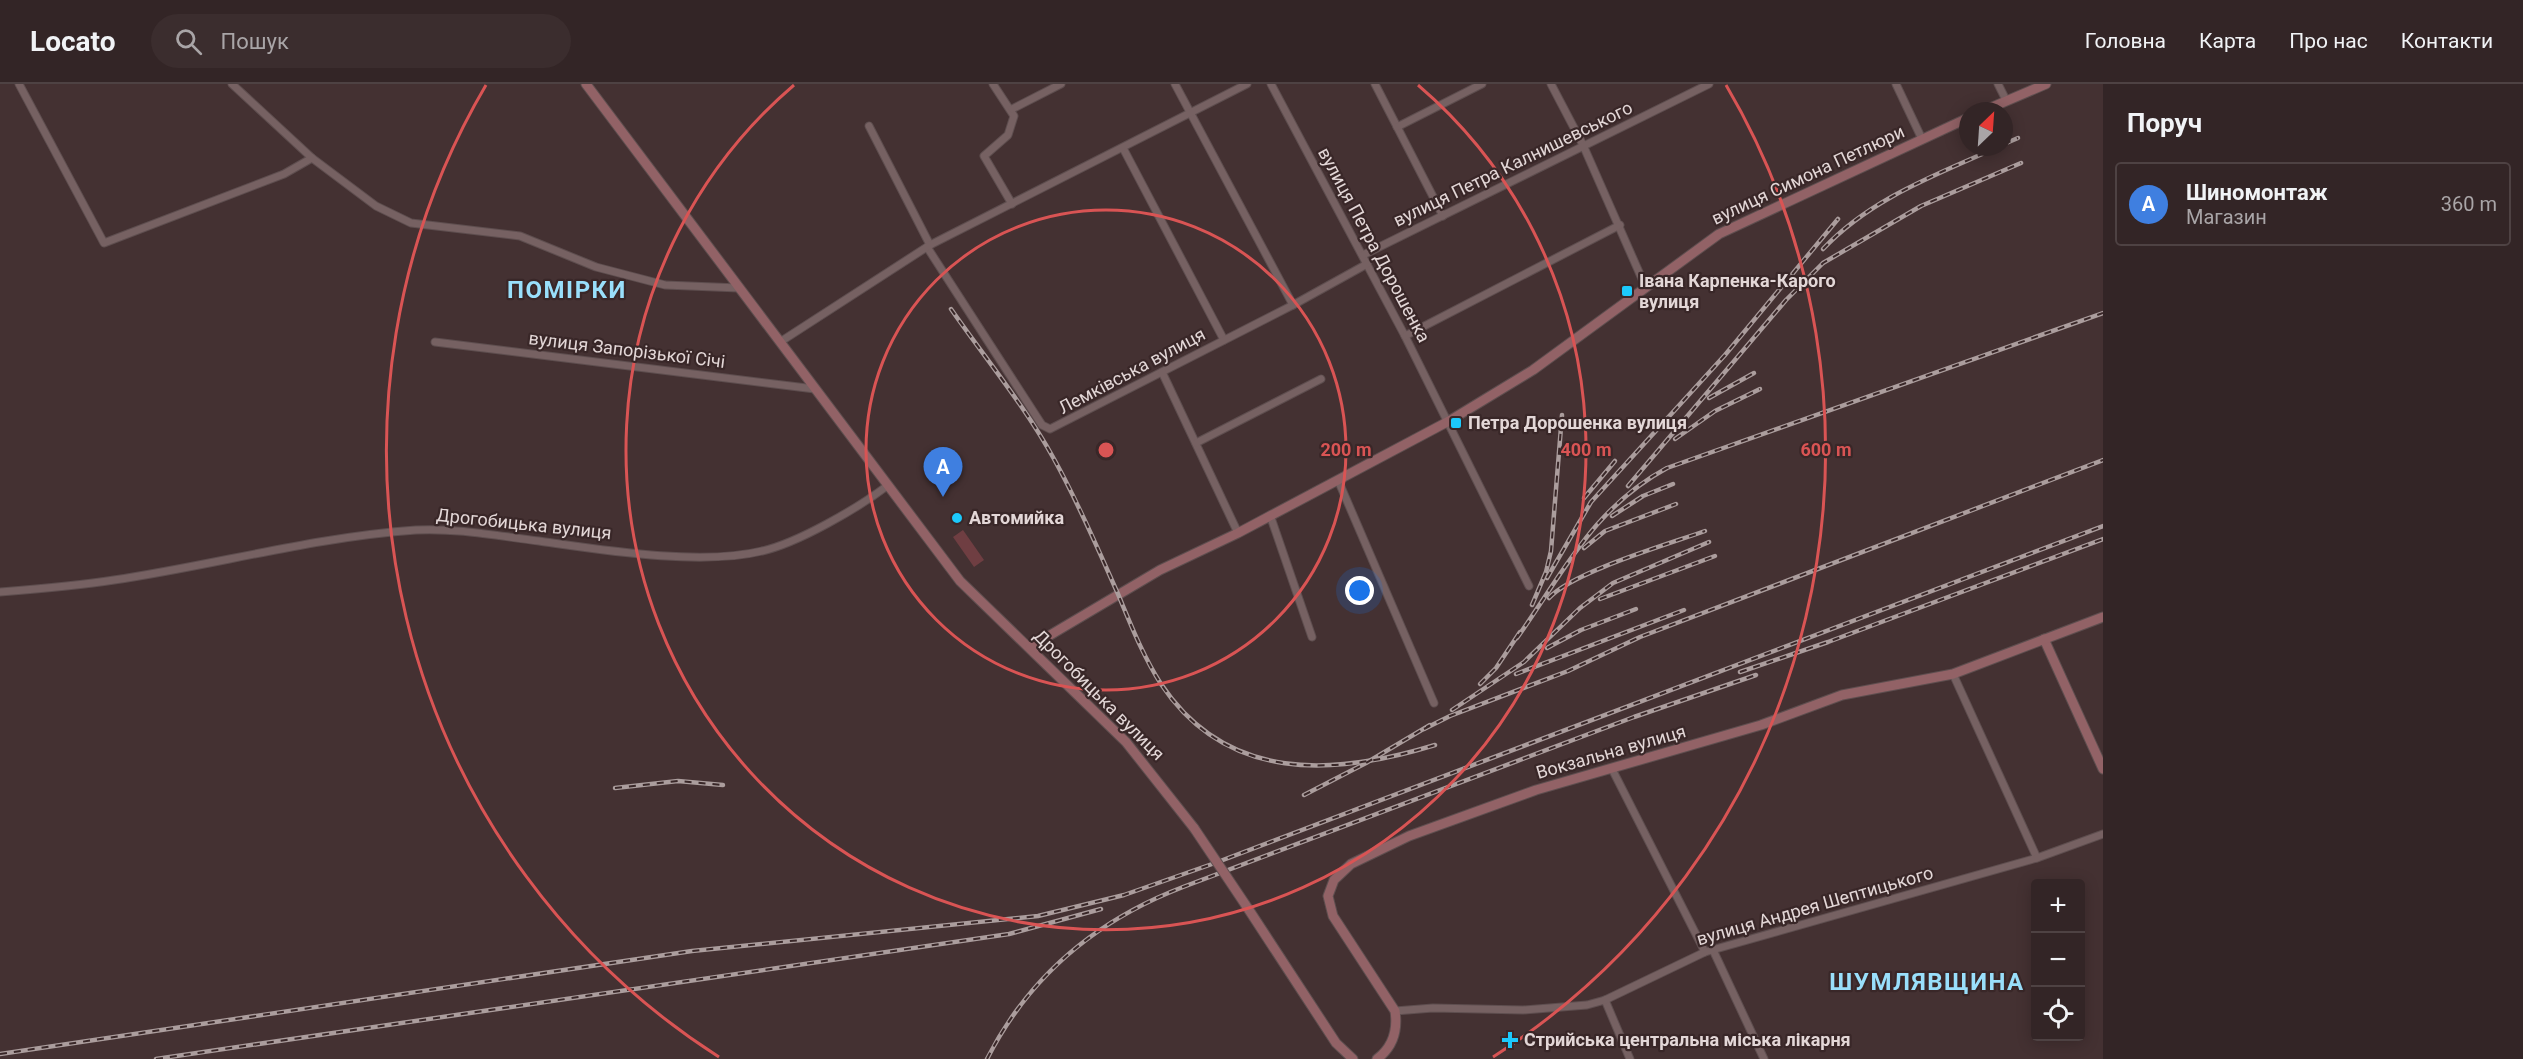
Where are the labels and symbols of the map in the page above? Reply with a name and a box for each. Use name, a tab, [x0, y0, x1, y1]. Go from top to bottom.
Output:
street label: вулиця Петра Калнишевського	[1390, 96, 1636, 231]
north arrow	[1959, 102, 2013, 156]
street label: вулиця Симона Петлюри	[1708, 121, 1908, 229]
street label: вулиця Петра Дорошенка	[1314, 144, 1435, 346]
place label: Івана Карпенка-Карого вулиця	[1639, 270, 1836, 312]
district label: ПОМІРКИ	[507, 276, 627, 304]
marker: Івана Карпенка-Карого вулиця	[1620, 284, 1634, 298]
street label: Лемківська вулиця	[1055, 323, 1209, 418]
street label: вулиця Запорізької Січі	[528, 327, 727, 372]
place label: Петра Дорошенка вулиця	[1468, 412, 1687, 433]
marker: Петра Дорошенка вулиця	[1449, 416, 1463, 430]
text: 200 m	[1320, 439, 1372, 460]
text: 400 m	[1560, 439, 1612, 460]
text: 600 m	[1800, 439, 1852, 460]
centre of rings	[1096, 440, 1116, 460]
pin: A	[924, 448, 962, 497]
street label: Дрогобицька вулиця	[435, 504, 613, 543]
place label: Автомийка	[969, 507, 1064, 528]
marker: Автомийка	[950, 511, 964, 525]
your location	[1345, 576, 1374, 605]
street label: Дрогобицька вулиця	[1030, 625, 1169, 764]
street label: Вокзальна вулиця	[1534, 720, 1688, 783]
street label: вулиця Андрея Шептицького	[1694, 862, 1936, 949]
district label: ШУМЛЯВЩИНА	[1829, 968, 2025, 996]
place label: Стрийська центральна міська лікарня	[1524, 1029, 1851, 1050]
marker: Стрийська центральна міська лікарня	[1501, 1031, 1519, 1049]

